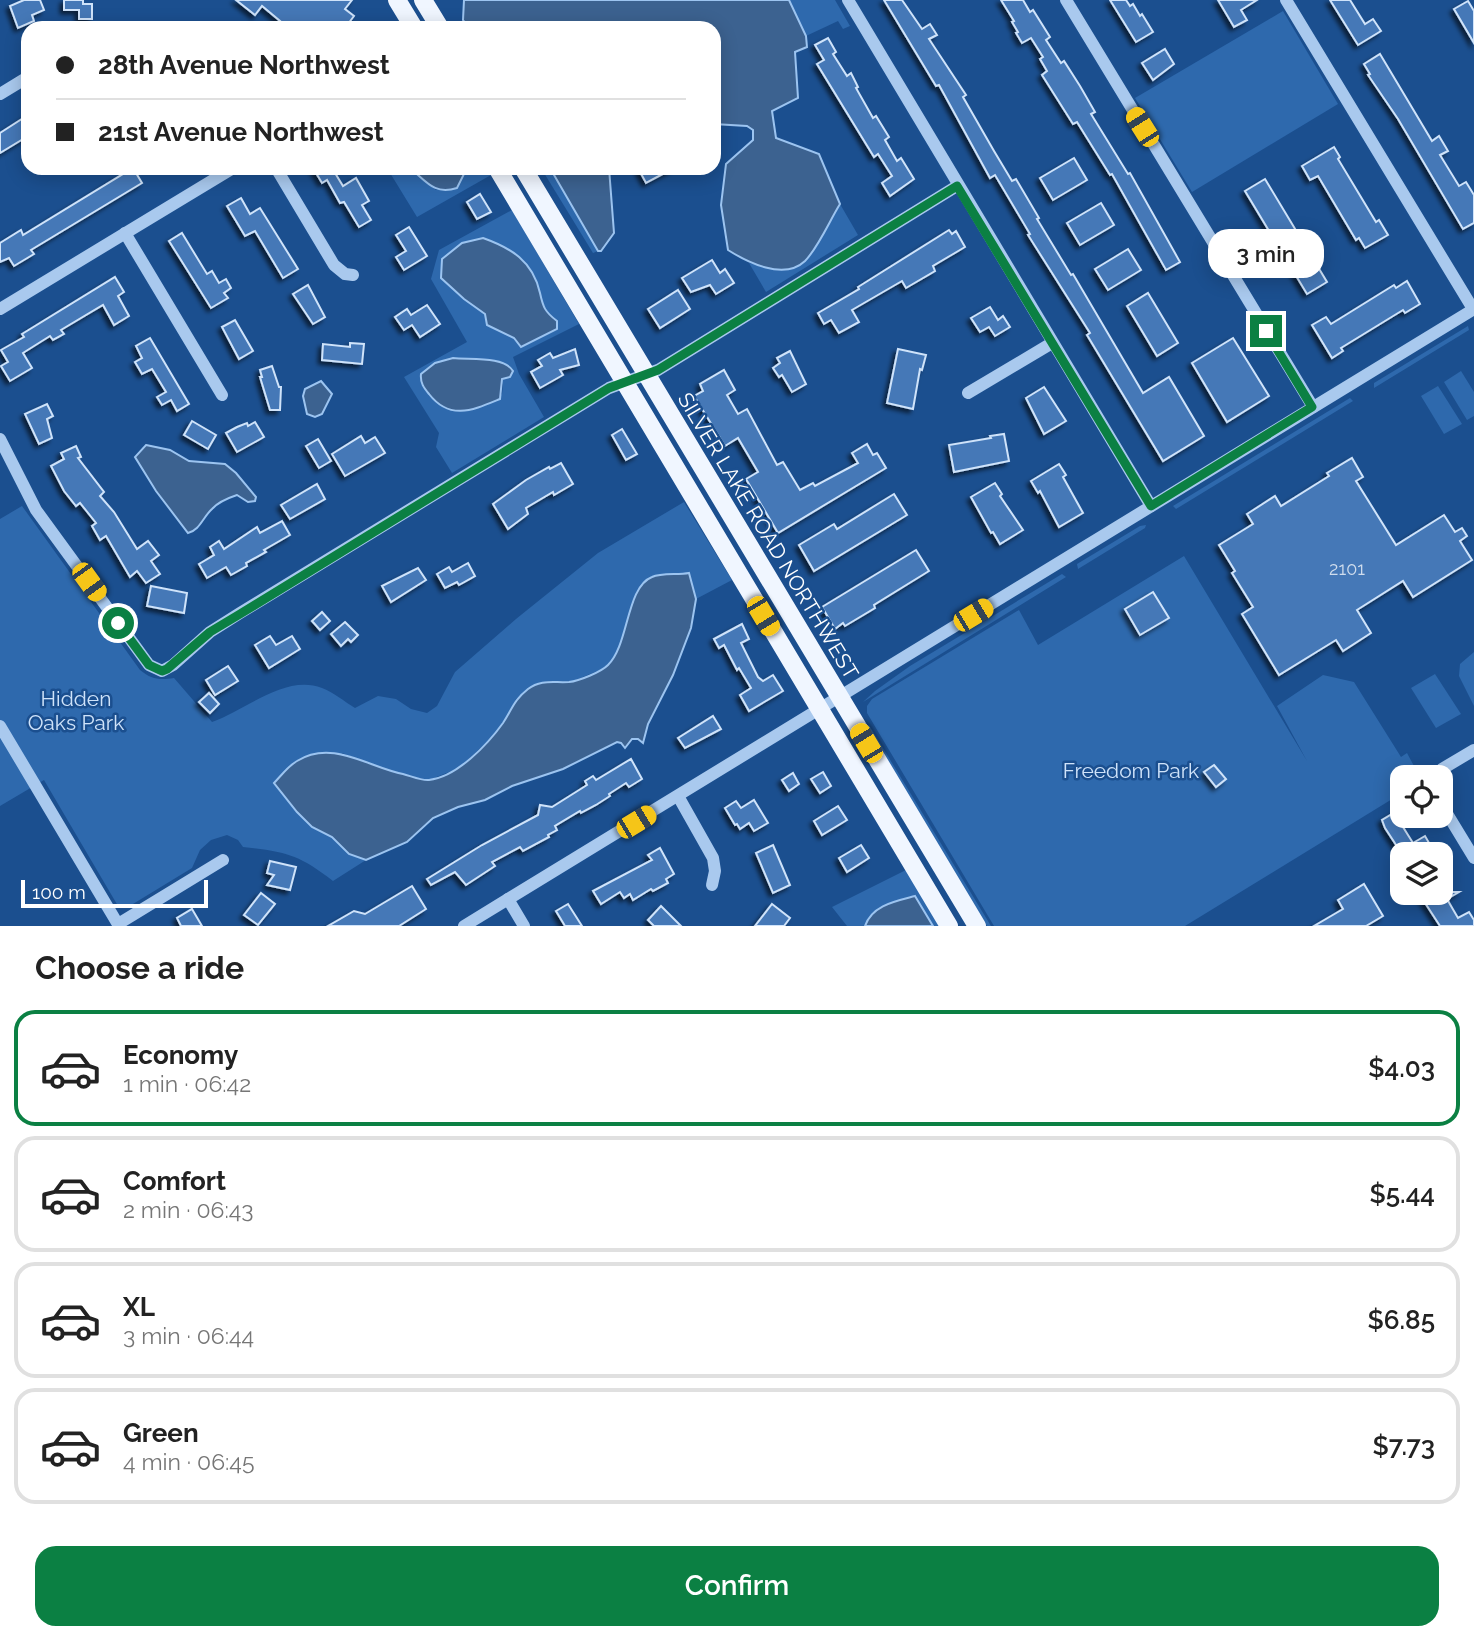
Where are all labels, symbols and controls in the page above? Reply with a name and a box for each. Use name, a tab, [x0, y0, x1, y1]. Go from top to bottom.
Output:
text: 28th Avenue Northwest	[98, 50, 390, 80]
car	[1122, 104, 1163, 150]
text: 21st Avenue Northwest	[98, 117, 384, 147]
callout: 3 min	[1208, 230, 1324, 278]
text: 3 min	[1237, 240, 1295, 267]
route end	[1250, 315, 1282, 347]
street label: SILVER LAKE ROAD NORTHWEST	[673, 388, 864, 684]
house number: 2101	[1329, 558, 1365, 579]
car	[69, 559, 110, 605]
car	[744, 593, 783, 639]
car	[950, 595, 997, 635]
route start	[102, 607, 134, 639]
park label: Hidden Oaks Park	[28, 686, 124, 735]
car	[847, 720, 886, 766]
park label: Freedom Park	[1063, 758, 1199, 783]
map controls	[1390, 765, 1453, 905]
button: locate	[1390, 765, 1453, 828]
car	[613, 802, 660, 842]
button: layers	[1390, 842, 1453, 905]
scale bar	[21, 877, 208, 909]
text: 100 m	[32, 881, 86, 903]
text: Choose a ride	[35, 949, 244, 986]
icon: car	[39, 1037, 102, 1100]
text: Economy	[123, 1040, 238, 1070]
text: $4.03	[1368, 1053, 1435, 1083]
text: 1 min · 06:42	[123, 1070, 251, 1097]
icon: car	[39, 1163, 102, 1226]
text: Comfort	[123, 1166, 226, 1196]
text: $5.44	[1369, 1179, 1435, 1209]
text: 2 min · 06:43	[123, 1196, 254, 1223]
icon: car	[39, 1289, 102, 1352]
text: XL	[123, 1292, 155, 1322]
text: $6.85	[1367, 1305, 1435, 1335]
text: 3 min · 06:44	[123, 1322, 254, 1349]
icon: car	[39, 1415, 102, 1478]
text: Green	[123, 1418, 199, 1448]
text: $7.73	[1372, 1431, 1435, 1461]
text: 4 min · 06:45	[123, 1448, 254, 1475]
button: Confirm	[35, 1546, 1439, 1626]

